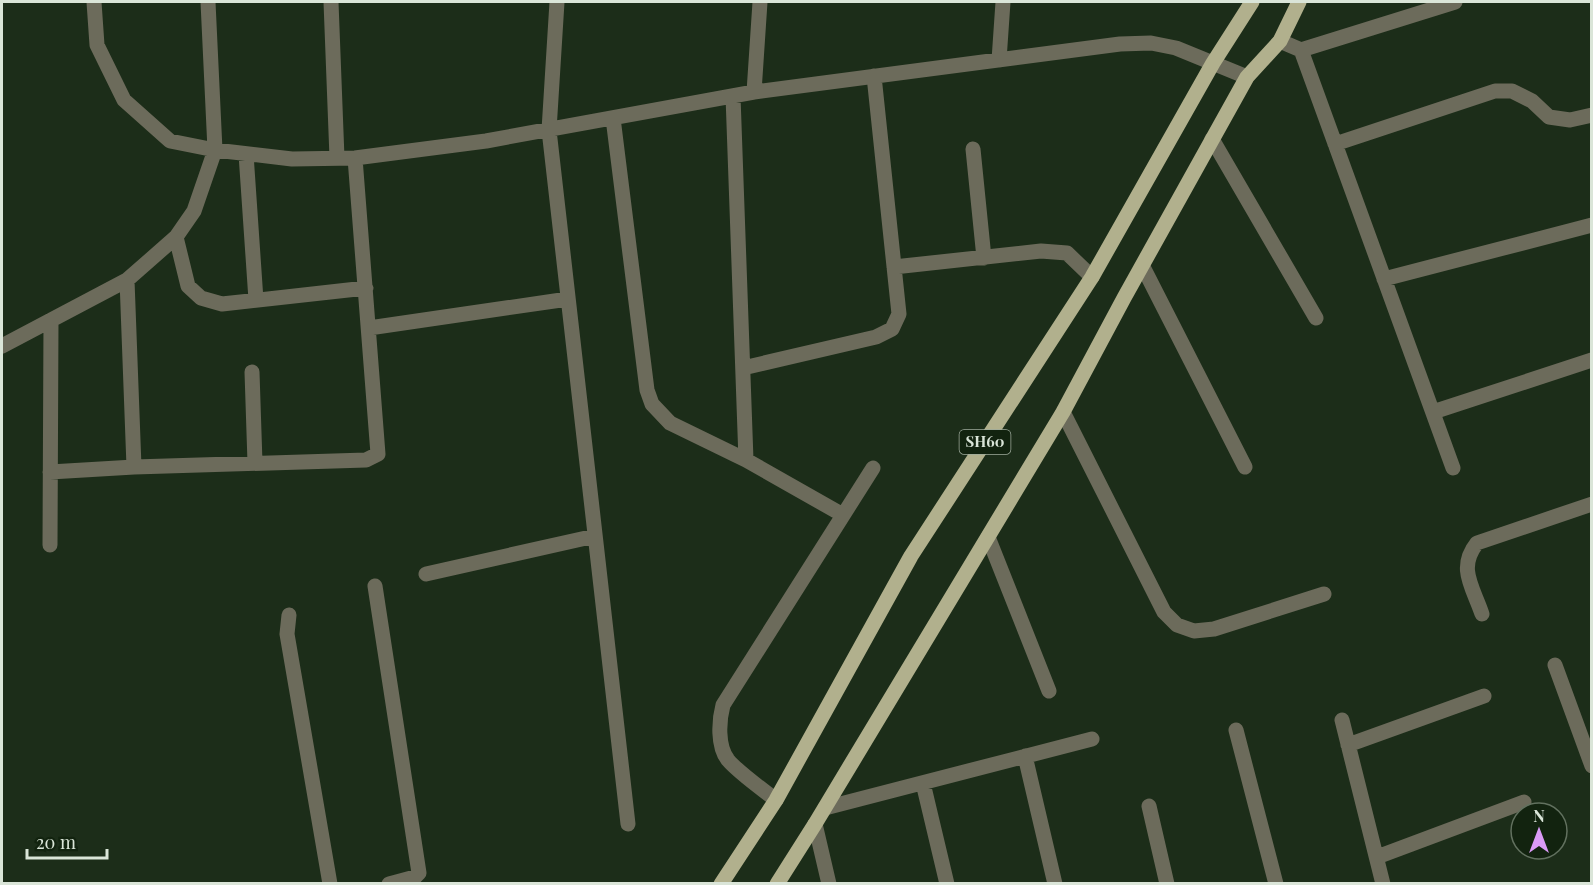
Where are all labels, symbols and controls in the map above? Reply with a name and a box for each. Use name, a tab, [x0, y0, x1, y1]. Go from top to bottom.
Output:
road number: SH60	[960, 430, 1010, 454]
north arrow	[1509, 801, 1569, 861]
text: N	[1533, 805, 1545, 826]
scale bar	[27, 822, 106, 860]
text: 20 m	[36, 830, 76, 854]

